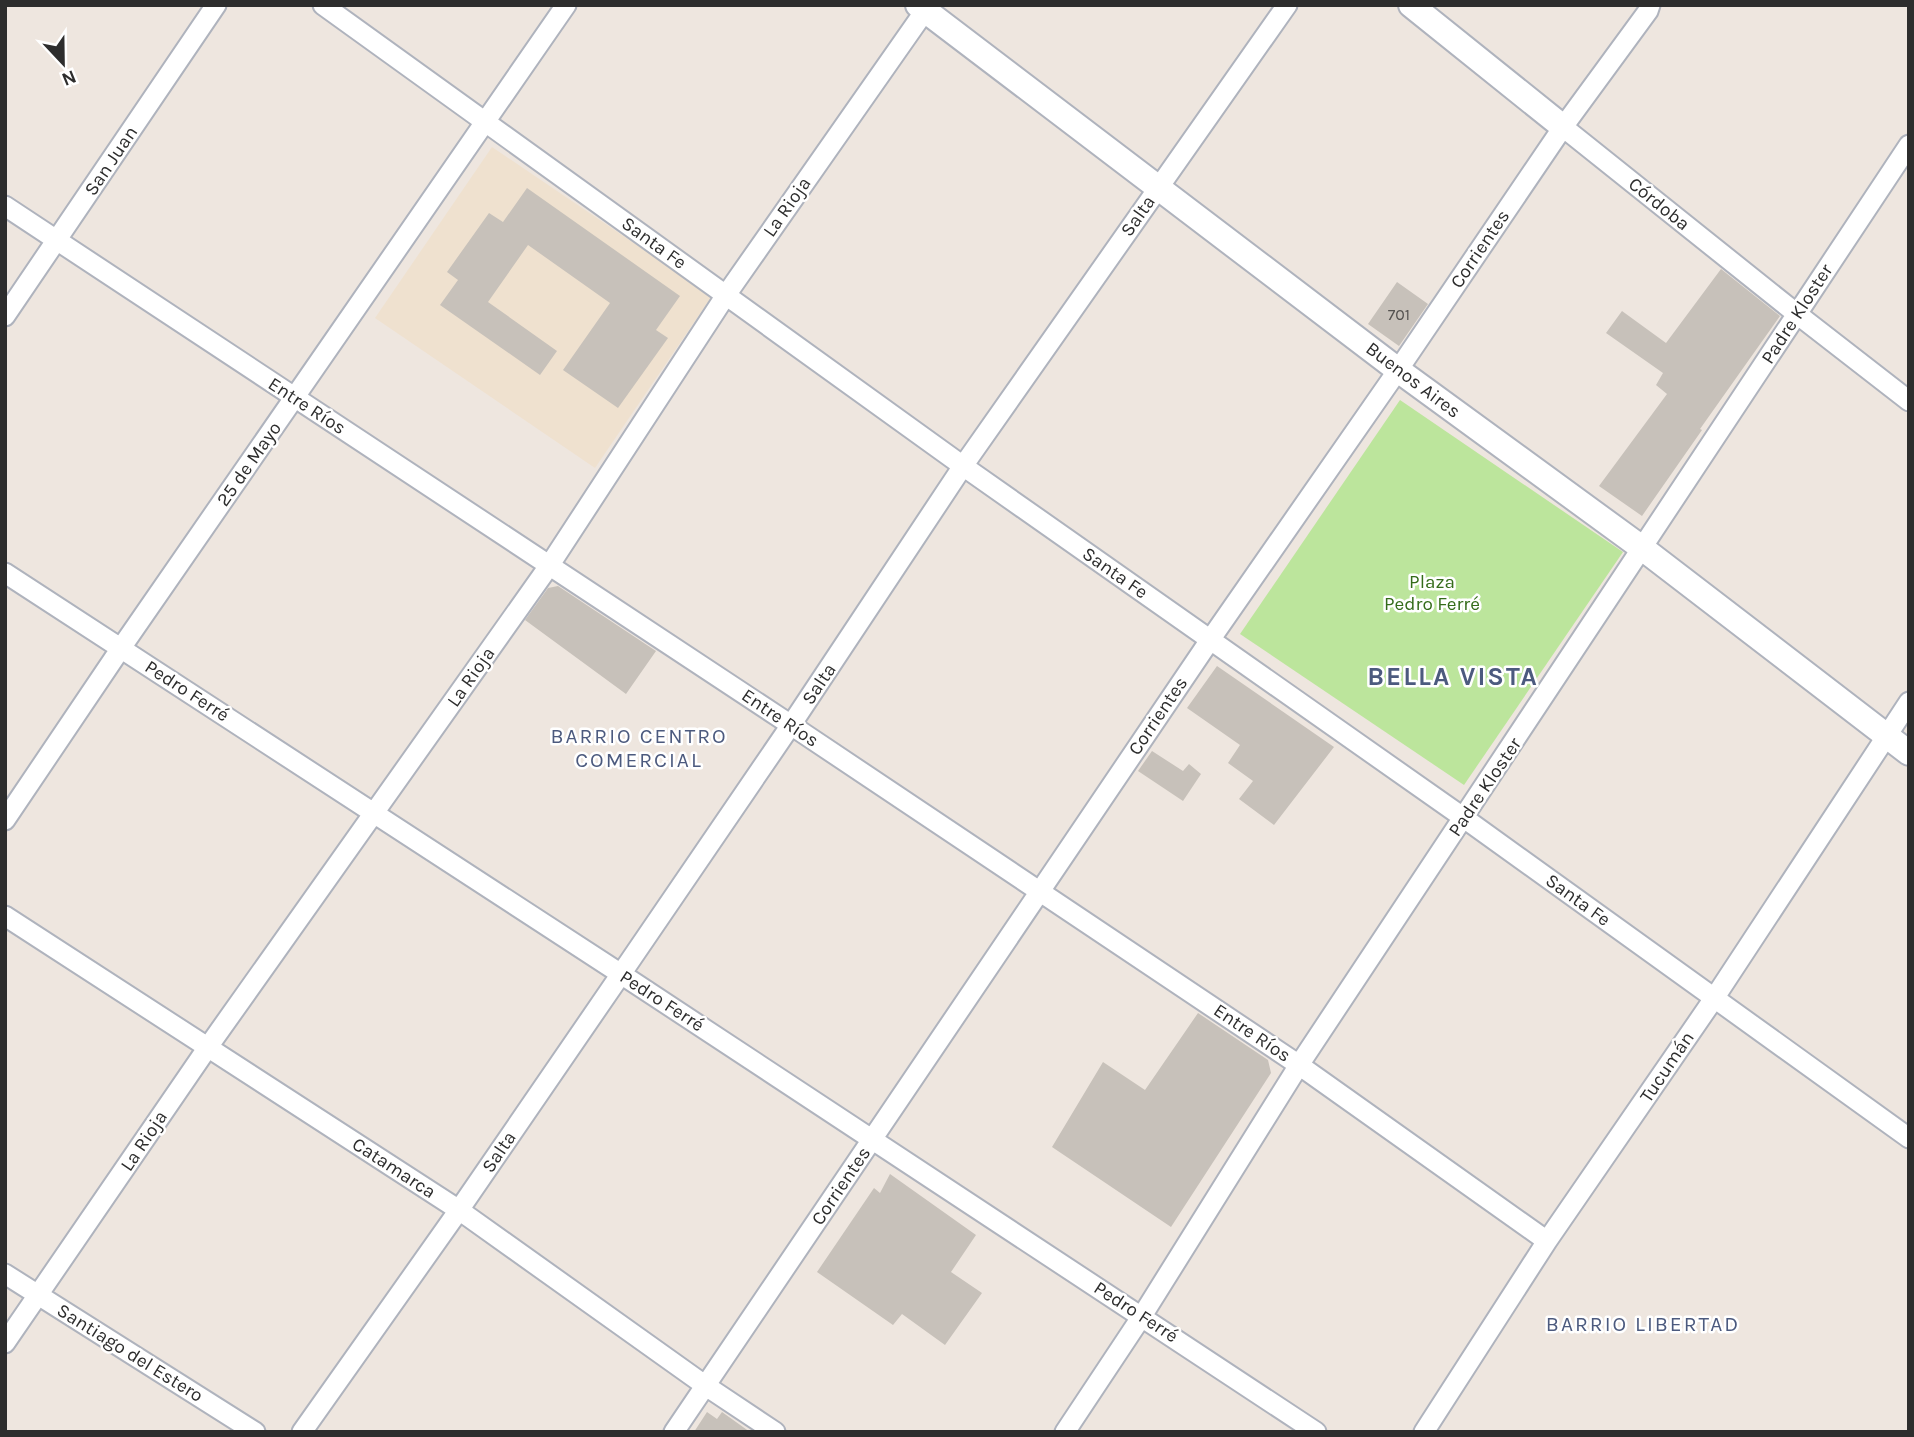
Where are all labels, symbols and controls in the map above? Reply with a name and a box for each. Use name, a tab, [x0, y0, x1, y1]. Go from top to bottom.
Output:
north arrow	[28, 28, 98, 98]
text: N	[59, 65, 79, 91]
street label: San Juan	[80, 122, 142, 200]
street label: La Rioja	[758, 173, 816, 241]
street label: Córdoba	[1624, 173, 1694, 235]
street label: Salta	[1116, 191, 1160, 241]
street label: Corrientes	[1446, 206, 1514, 292]
street label: Santa Fe	[617, 212, 691, 274]
street label: Padre Kloster	[1757, 260, 1837, 368]
house number: 701	[1388, 305, 1410, 324]
street label: Buenos Aires	[1361, 337, 1465, 423]
street label: Entre Ríos	[264, 373, 350, 439]
street label: 25 de Mayo	[212, 418, 286, 510]
street label: Santa Fe	[1078, 543, 1152, 603]
park label: Plaza Pedro Ferré	[1384, 571, 1480, 615]
street label: La Rioja	[442, 643, 500, 711]
street label: Pedro Ferré	[141, 656, 233, 726]
street label: Salta	[797, 659, 841, 709]
district label: BELLA VISTA	[1367, 661, 1539, 692]
street label: Corrientes	[1124, 673, 1192, 759]
street label: Entre Ríos	[737, 684, 823, 752]
district label: BARRIO CENTRO COMERCIAL	[550, 724, 728, 772]
street label: Padre Kloster	[1444, 733, 1526, 841]
street label: Santa Fe	[1541, 869, 1615, 931]
street label: Pedro Ferré	[616, 966, 708, 1036]
street label: Entre Ríos	[1209, 999, 1295, 1067]
street label: Tucumán	[1635, 1027, 1699, 1107]
street label: La Rioja	[116, 1107, 172, 1175]
street label: Salta	[477, 1127, 521, 1177]
street label: Catamarca	[348, 1133, 440, 1203]
street label: Corrientes	[807, 1143, 875, 1229]
street label: Pedro Ferré	[1090, 1277, 1182, 1347]
street label: Santiago del Estero	[53, 1299, 207, 1407]
district label: BARRIO LIBERTAD	[1546, 1312, 1740, 1336]

